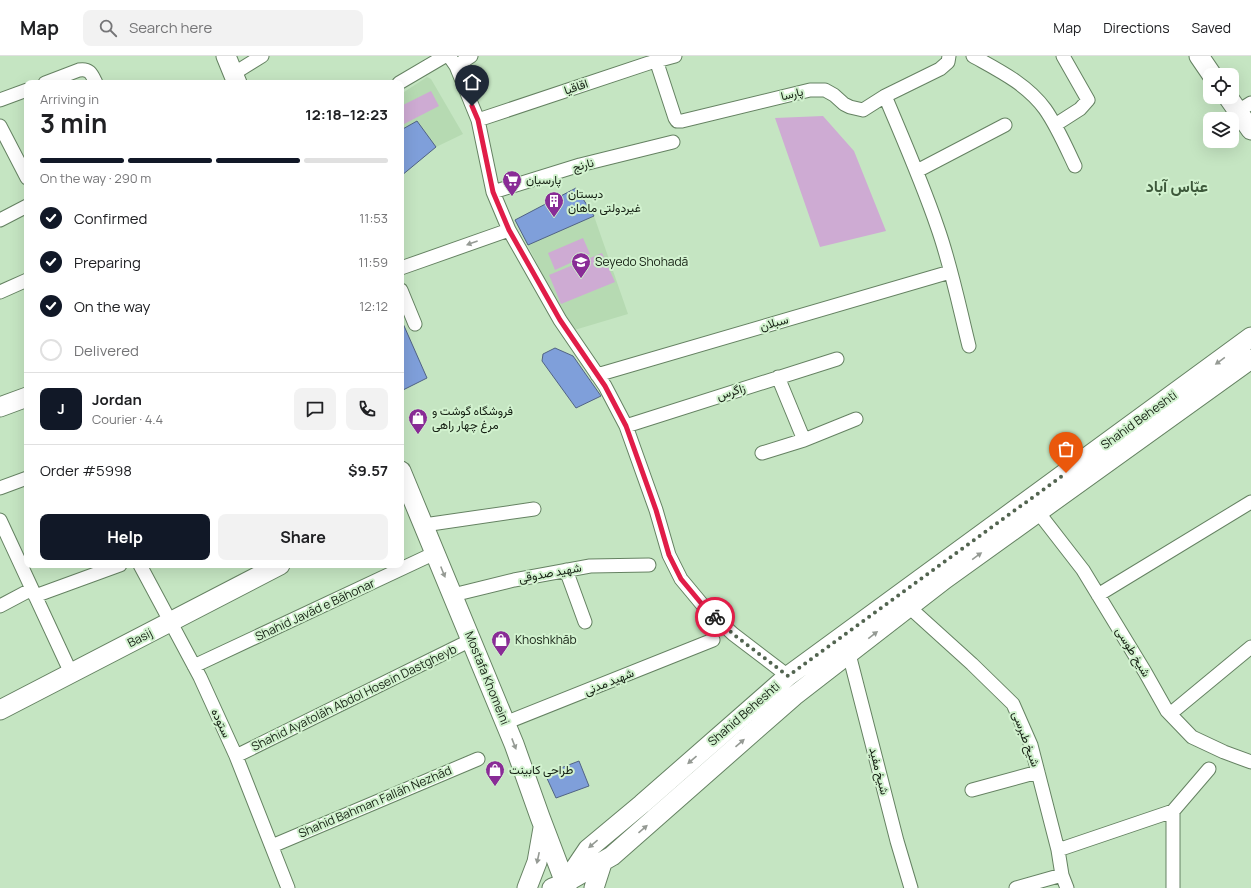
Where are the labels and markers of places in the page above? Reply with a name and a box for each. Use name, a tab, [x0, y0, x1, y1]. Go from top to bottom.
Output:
pin	[455, 65, 489, 106]
supermarket icon: پارسیان	[501, 169, 523, 197]
place label: پارسیان	[526, 171, 561, 188]
place label: دبستان غیردولتی ماهان	[568, 185, 641, 216]
building icon: دبستان غیردولتی ماهان	[543, 190, 565, 218]
school or university icon: Seyedo Shohadā	[570, 251, 592, 279]
place label: Seyedo Shohadā	[595, 253, 688, 270]
place label: فروشگاه گوشت و مرغ چهار راهی	[432, 402, 513, 434]
shop icon: فروشگاه گوشت و مرغ چهار راهی	[407, 407, 429, 435]
pin	[1049, 432, 1083, 473]
shop icon: Khoshkhāb	[490, 629, 512, 657]
place label: Khoshkhāb	[515, 631, 577, 648]
shop icon: طراحی کابینت	[484, 759, 506, 787]
place label: طراحی کابینت	[509, 761, 573, 778]

